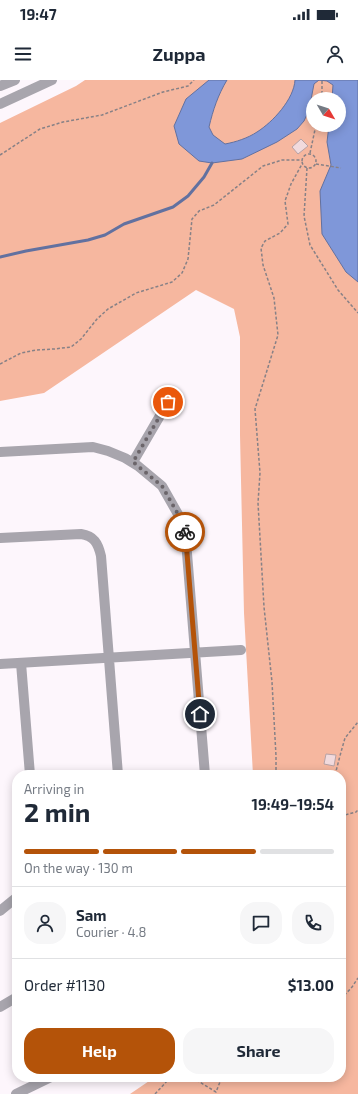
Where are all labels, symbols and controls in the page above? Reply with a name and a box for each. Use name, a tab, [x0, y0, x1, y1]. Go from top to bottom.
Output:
text: 19:47	[20, 5, 57, 23]
icon: menu	[12, 43, 34, 65]
text: Zuppa	[152, 43, 206, 65]
icon: person	[324, 43, 346, 65]
north arrow	[306, 92, 346, 132]
map controls	[306, 92, 346, 132]
pin	[151, 385, 185, 419]
icon: bag	[157, 391, 179, 413]
courier	[165, 512, 205, 552]
icon: bike	[174, 521, 196, 543]
pin	[183, 697, 217, 731]
icon: home	[189, 703, 211, 725]
text: Arriving in	[24, 781, 84, 797]
text: 19:49–19:54	[251, 795, 334, 813]
text: 2 min	[24, 796, 90, 827]
text: On the way · 130 m	[24, 860, 133, 876]
button: person	[24, 902, 66, 944]
button: chat	[240, 902, 282, 944]
button: phone	[292, 902, 334, 944]
text: Sam	[76, 906, 107, 924]
text: Courier · 4.8	[76, 924, 146, 940]
text: Order #1130	[24, 976, 105, 994]
text: $13.00	[288, 976, 334, 994]
button: Help	[24, 1028, 175, 1074]
button: Share	[183, 1028, 334, 1074]

